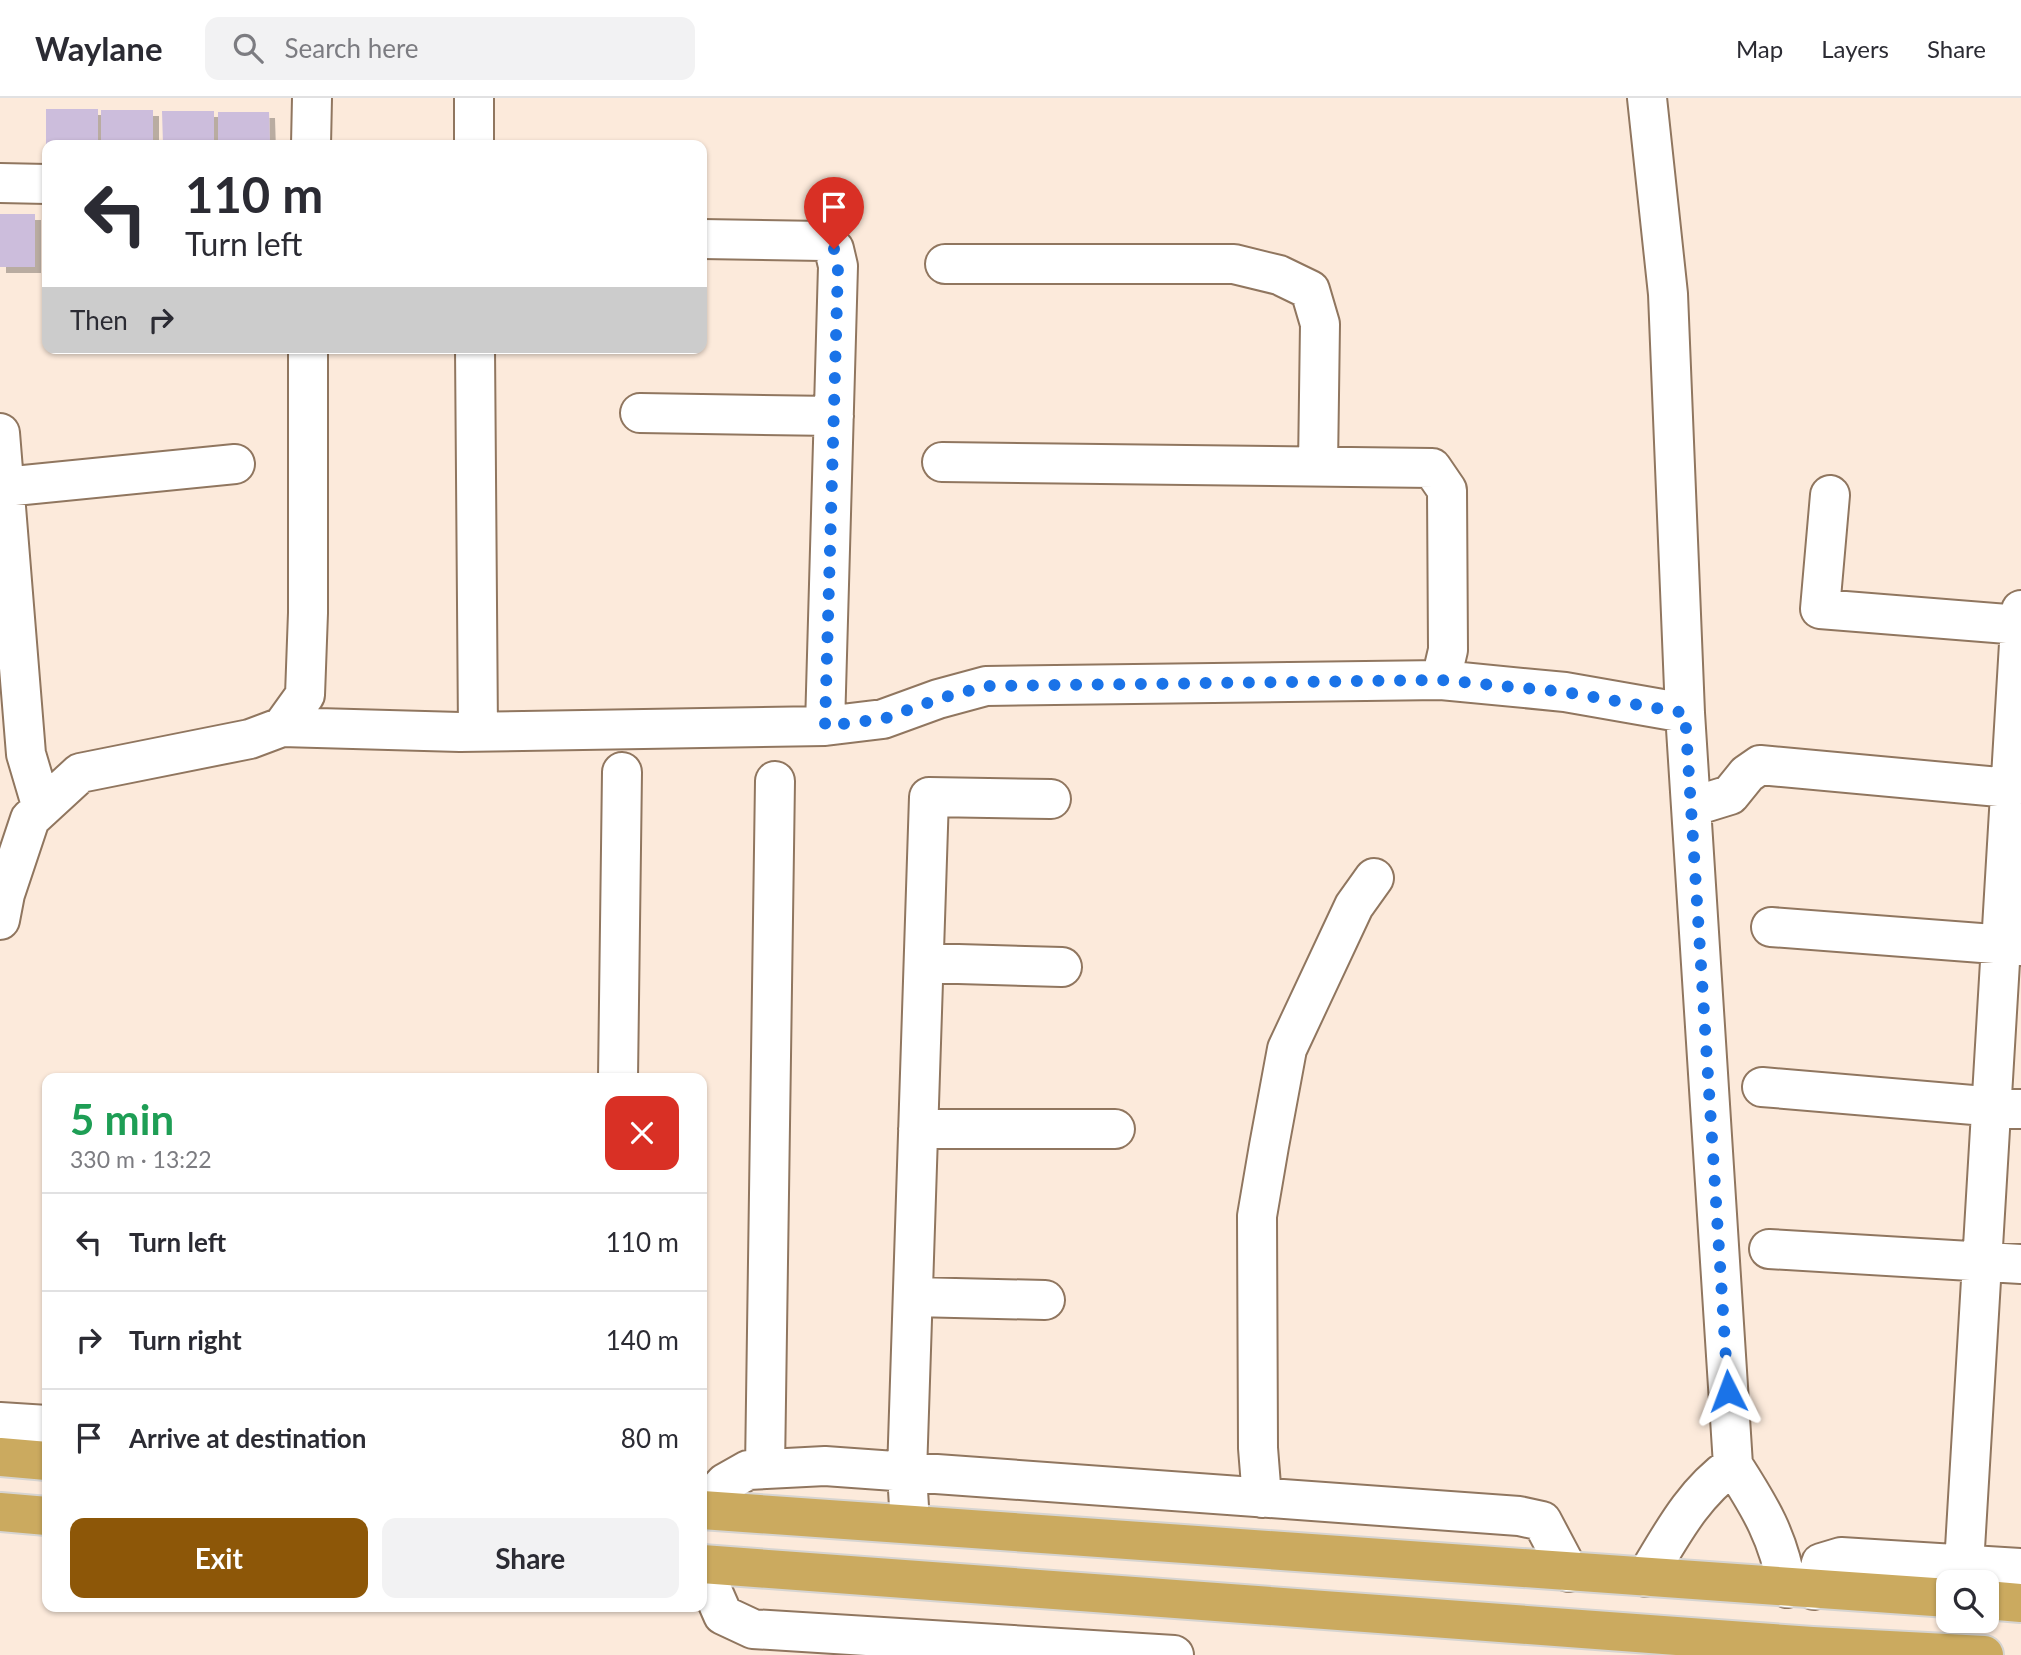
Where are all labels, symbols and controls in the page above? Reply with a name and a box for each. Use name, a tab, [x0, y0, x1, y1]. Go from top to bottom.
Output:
search box	[205, 17, 695, 80]
text: Waylane	[35, 28, 163, 68]
icon: search	[229, 29, 267, 67]
text: Search here	[285, 32, 419, 64]
text: Map	[1736, 34, 1783, 63]
text: Layers	[1821, 34, 1889, 63]
text: Share	[1927, 34, 1986, 63]
text: 110 m	[185, 165, 323, 223]
icon: left	[70, 168, 161, 259]
pin	[804, 177, 864, 249]
icon: arrive	[815, 188, 853, 226]
text: Turn left	[185, 224, 302, 263]
icon: right	[142, 301, 180, 339]
text: Then	[70, 304, 128, 336]
text: 5 min	[70, 1094, 174, 1144]
button: close	[605, 1096, 679, 1170]
text: 330 m · 13:22	[70, 1145, 212, 1173]
icon: left	[70, 1223, 108, 1261]
text: Turn left	[129, 1226, 226, 1258]
text: 110 m	[606, 1226, 679, 1258]
icon: right	[70, 1321, 108, 1359]
text: Turn right	[129, 1324, 242, 1356]
text: 140 m	[606, 1324, 679, 1356]
position arrow	[1691, 1354, 1765, 1428]
icon: arrive	[70, 1419, 108, 1457]
text: Arrive at destination	[129, 1422, 366, 1454]
text: 80 m	[621, 1422, 679, 1454]
button: Exit	[70, 1518, 368, 1598]
button: Share	[382, 1518, 679, 1598]
map controls	[1936, 1570, 1999, 1633]
button: search	[1936, 1570, 1999, 1633]

